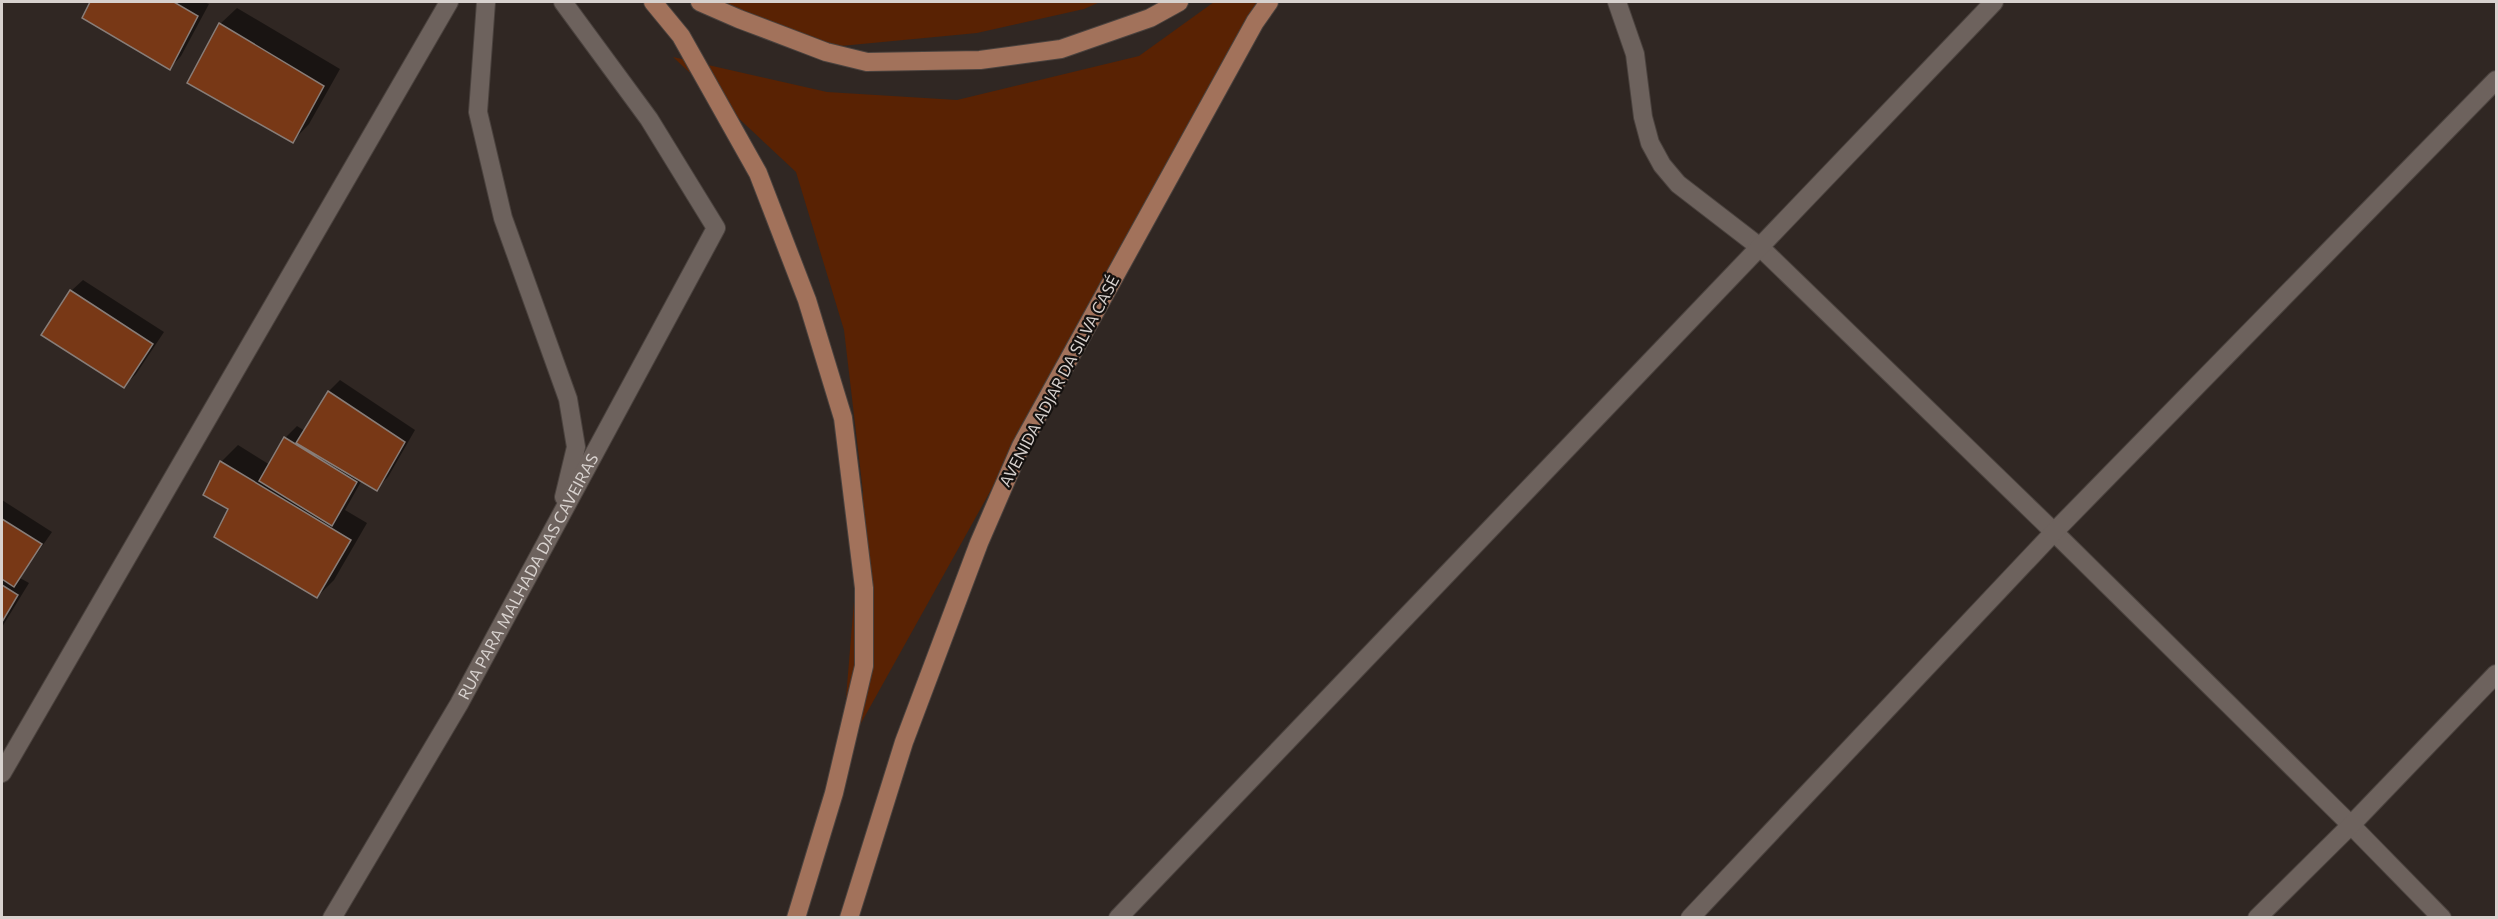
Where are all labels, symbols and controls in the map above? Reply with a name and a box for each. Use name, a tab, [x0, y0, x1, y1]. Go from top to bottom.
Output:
street label: AVENIDA ADJAR DA SILVA CASÉ	[995, 272, 1122, 490]
street label: RUA PARA MALHADA DAS CAVEIRAS	[453, 450, 602, 702]

